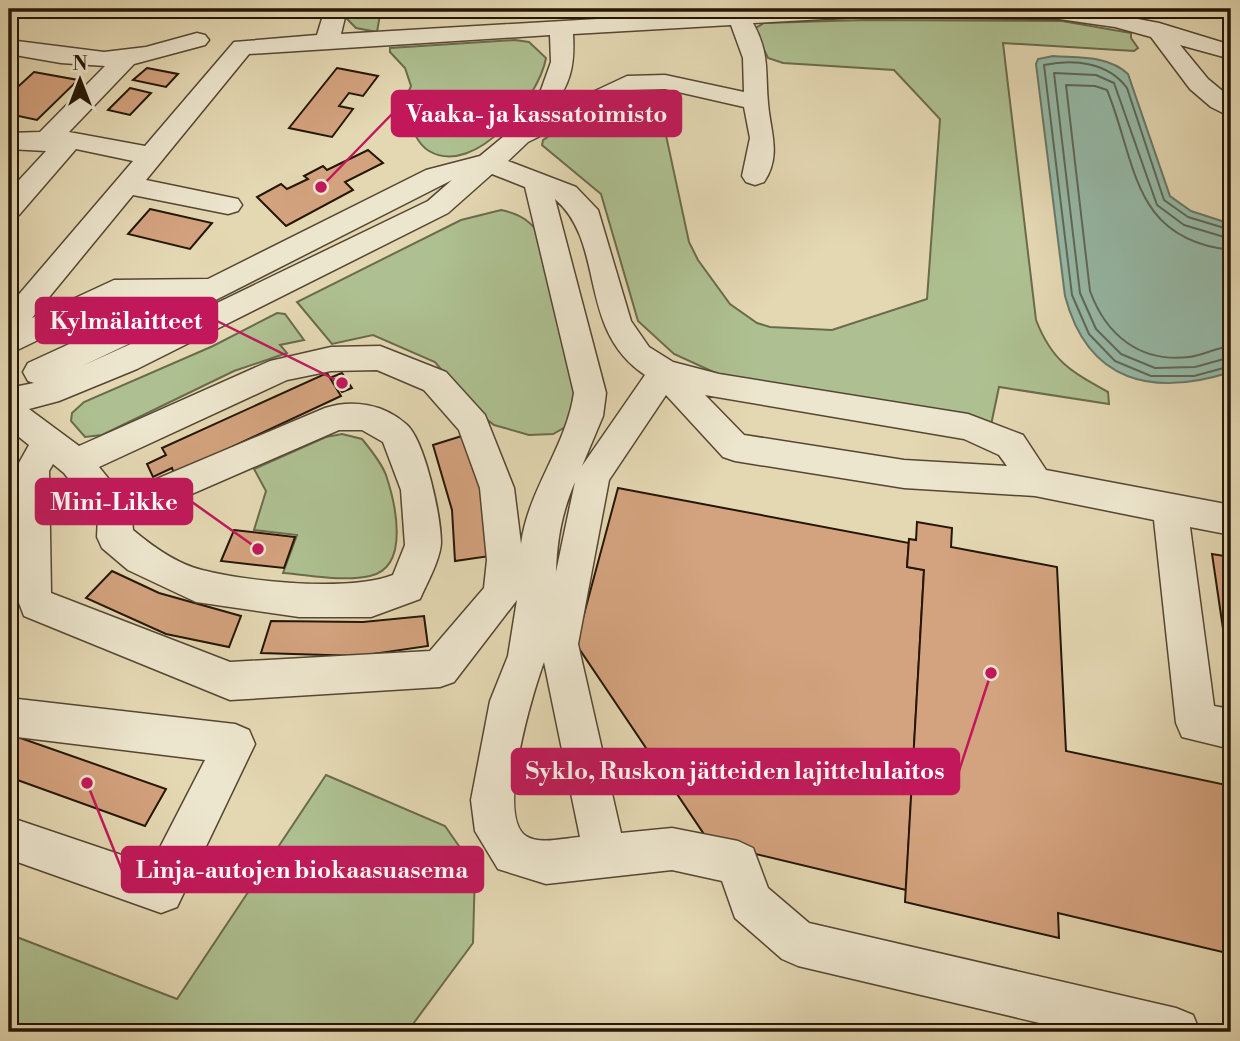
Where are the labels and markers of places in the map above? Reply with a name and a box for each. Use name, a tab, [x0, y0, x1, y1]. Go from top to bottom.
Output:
callout: Vaaka- ja kassatoimisto	[392, 91, 681, 136]
callout: Kylmälaitteet	[36, 298, 217, 343]
callout: Mini-Likke	[36, 479, 192, 524]
callout: Syklo, Ruskon jätteiden lajittelulaitos	[512, 749, 959, 794]
callout: Linja-autojen biokaasuasema	[122, 847, 483, 892]

